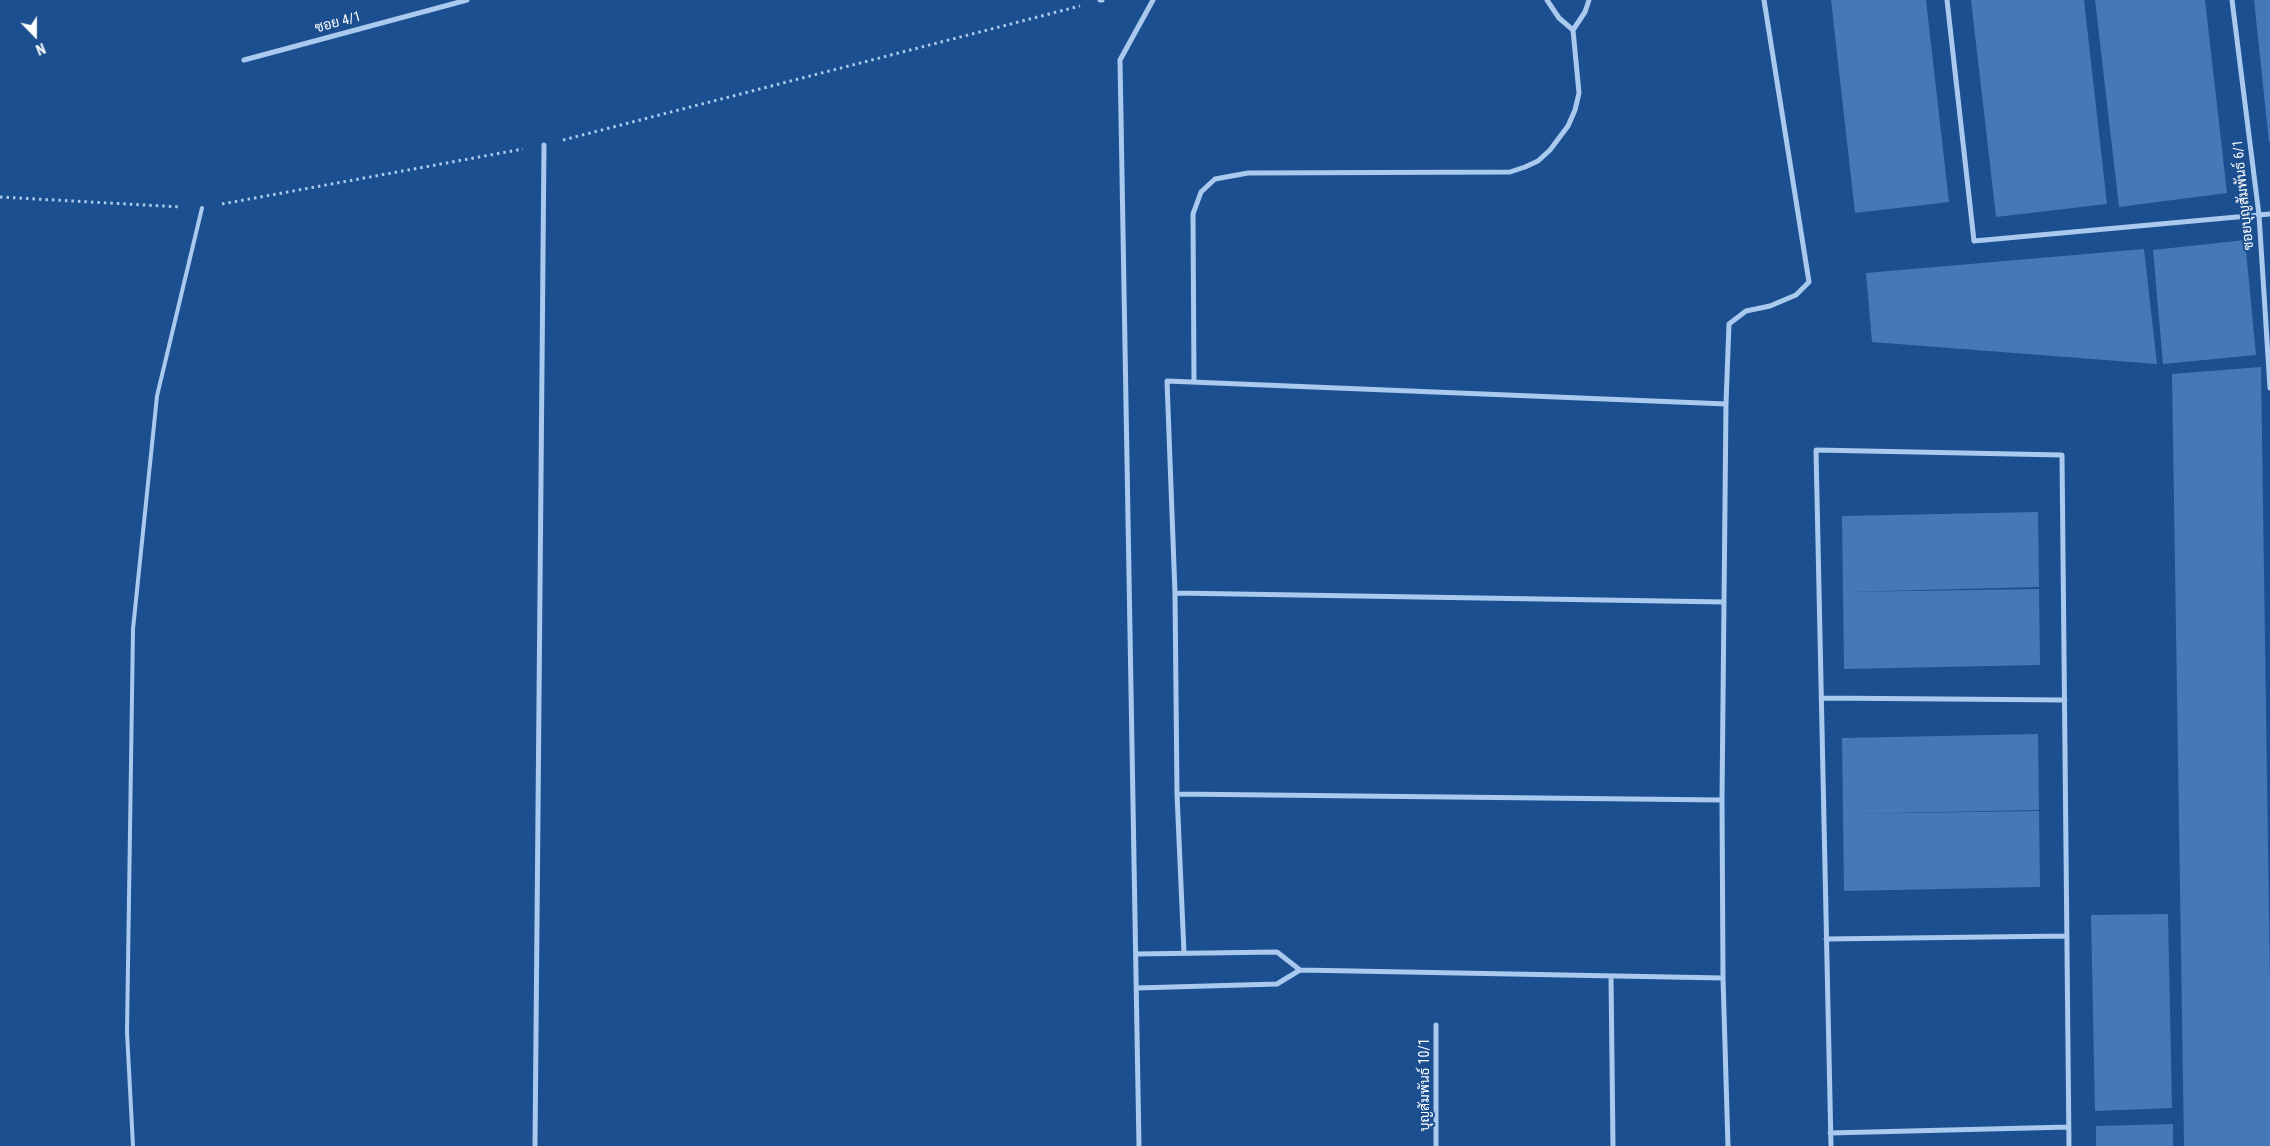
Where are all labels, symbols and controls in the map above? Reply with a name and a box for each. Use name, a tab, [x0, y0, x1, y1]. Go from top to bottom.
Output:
street label: ซอย 4/1	[313, 9, 363, 37]
north arrow	[10, 10, 60, 60]
text: N	[34, 40, 48, 58]
street label: ซอยบุญสัมพันธ์ 6/1	[2230, 139, 2258, 251]
street label: บุญสัมพันธ์ 10/1	[1417, 1038, 1433, 1132]

